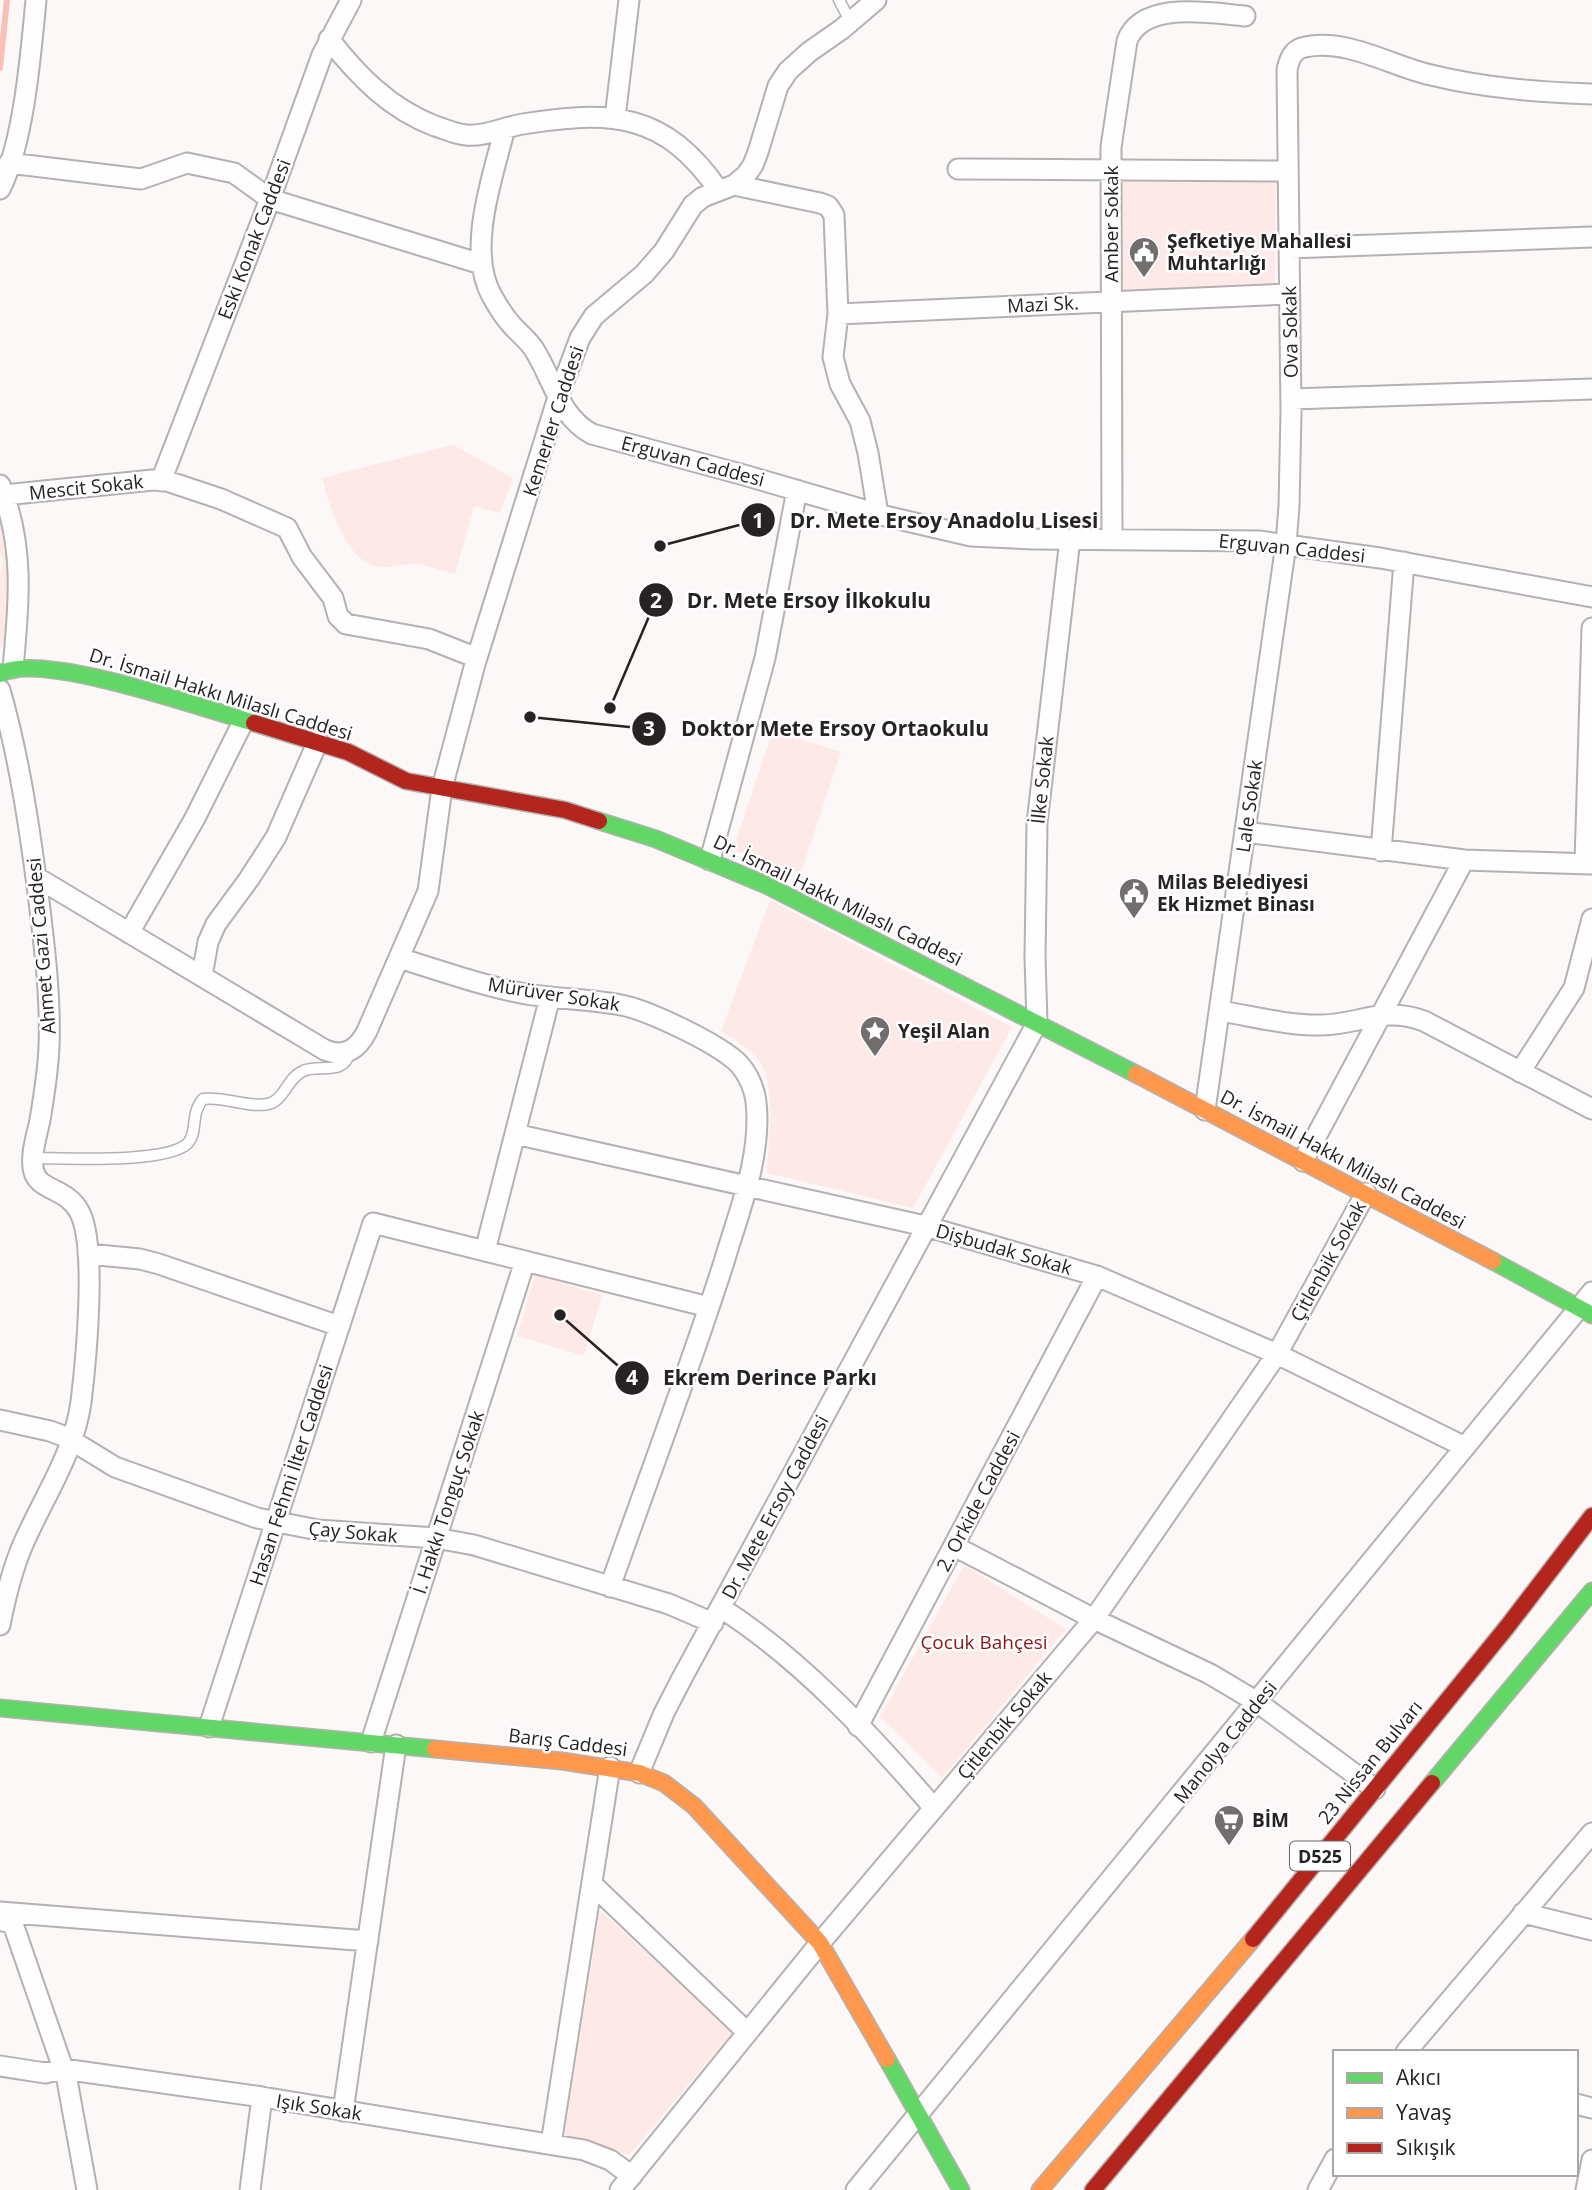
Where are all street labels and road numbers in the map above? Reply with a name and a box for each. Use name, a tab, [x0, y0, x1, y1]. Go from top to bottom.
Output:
street label: Eski Konak Caddesi	[211, 155, 297, 323]
street label: Amber Sokak	[1098, 165, 1124, 282]
street label: Ova Sokak	[1276, 286, 1304, 378]
street label: Mazi Sk.	[1007, 289, 1079, 319]
street label: Kemerler Caddesi	[516, 342, 590, 500]
street label: Erguvan Caddesi	[619, 429, 767, 493]
street label: Mescit Sokak	[28, 468, 144, 506]
street label: Erguvan Caddesi	[1217, 527, 1367, 569]
street label: Dr. İsmail Hakkı Milaslı Caddesi	[86, 642, 356, 746]
street label: İlke Sokak	[1024, 735, 1060, 825]
street label: Lale Sokak	[1230, 758, 1268, 854]
street label: Dr. İsmail Hakkı Milaslı Caddesi	[709, 828, 967, 972]
street label: Ahmet Gazi Caddesi	[20, 857, 62, 1035]
street label: Mürüver Sokak	[486, 971, 622, 1017]
street label: Dr. İsmail Hakkı Milaslı Caddesi	[1216, 1083, 1470, 1235]
street label: Çitlenbik Sokak	[1284, 1196, 1372, 1326]
street label: Dişbudak Sokak	[933, 1217, 1075, 1281]
street label: Hasan Fehmi İlter Caddesi	[243, 1361, 339, 1589]
street label: İ. Hakkı Tonguç Sokak	[406, 1407, 490, 1597]
street label: Dr. Mete Ersoy Caddesi	[715, 1410, 835, 1604]
street label: 2. Orkide Caddesi	[930, 1426, 1026, 1576]
street label: Çay Sokak	[307, 1515, 399, 1549]
street label: Çitlenbik Sokak	[951, 1665, 1057, 1785]
street label: Manolya Caddesi	[1167, 1675, 1283, 1809]
street label: 23 Nissan Bulvarı	[1312, 1695, 1428, 1829]
street label: Barış Caddesi	[507, 1722, 629, 1762]
road number: D525	[1290, 1842, 1350, 1870]
street label: Işık Sokak	[274, 2087, 364, 2127]

